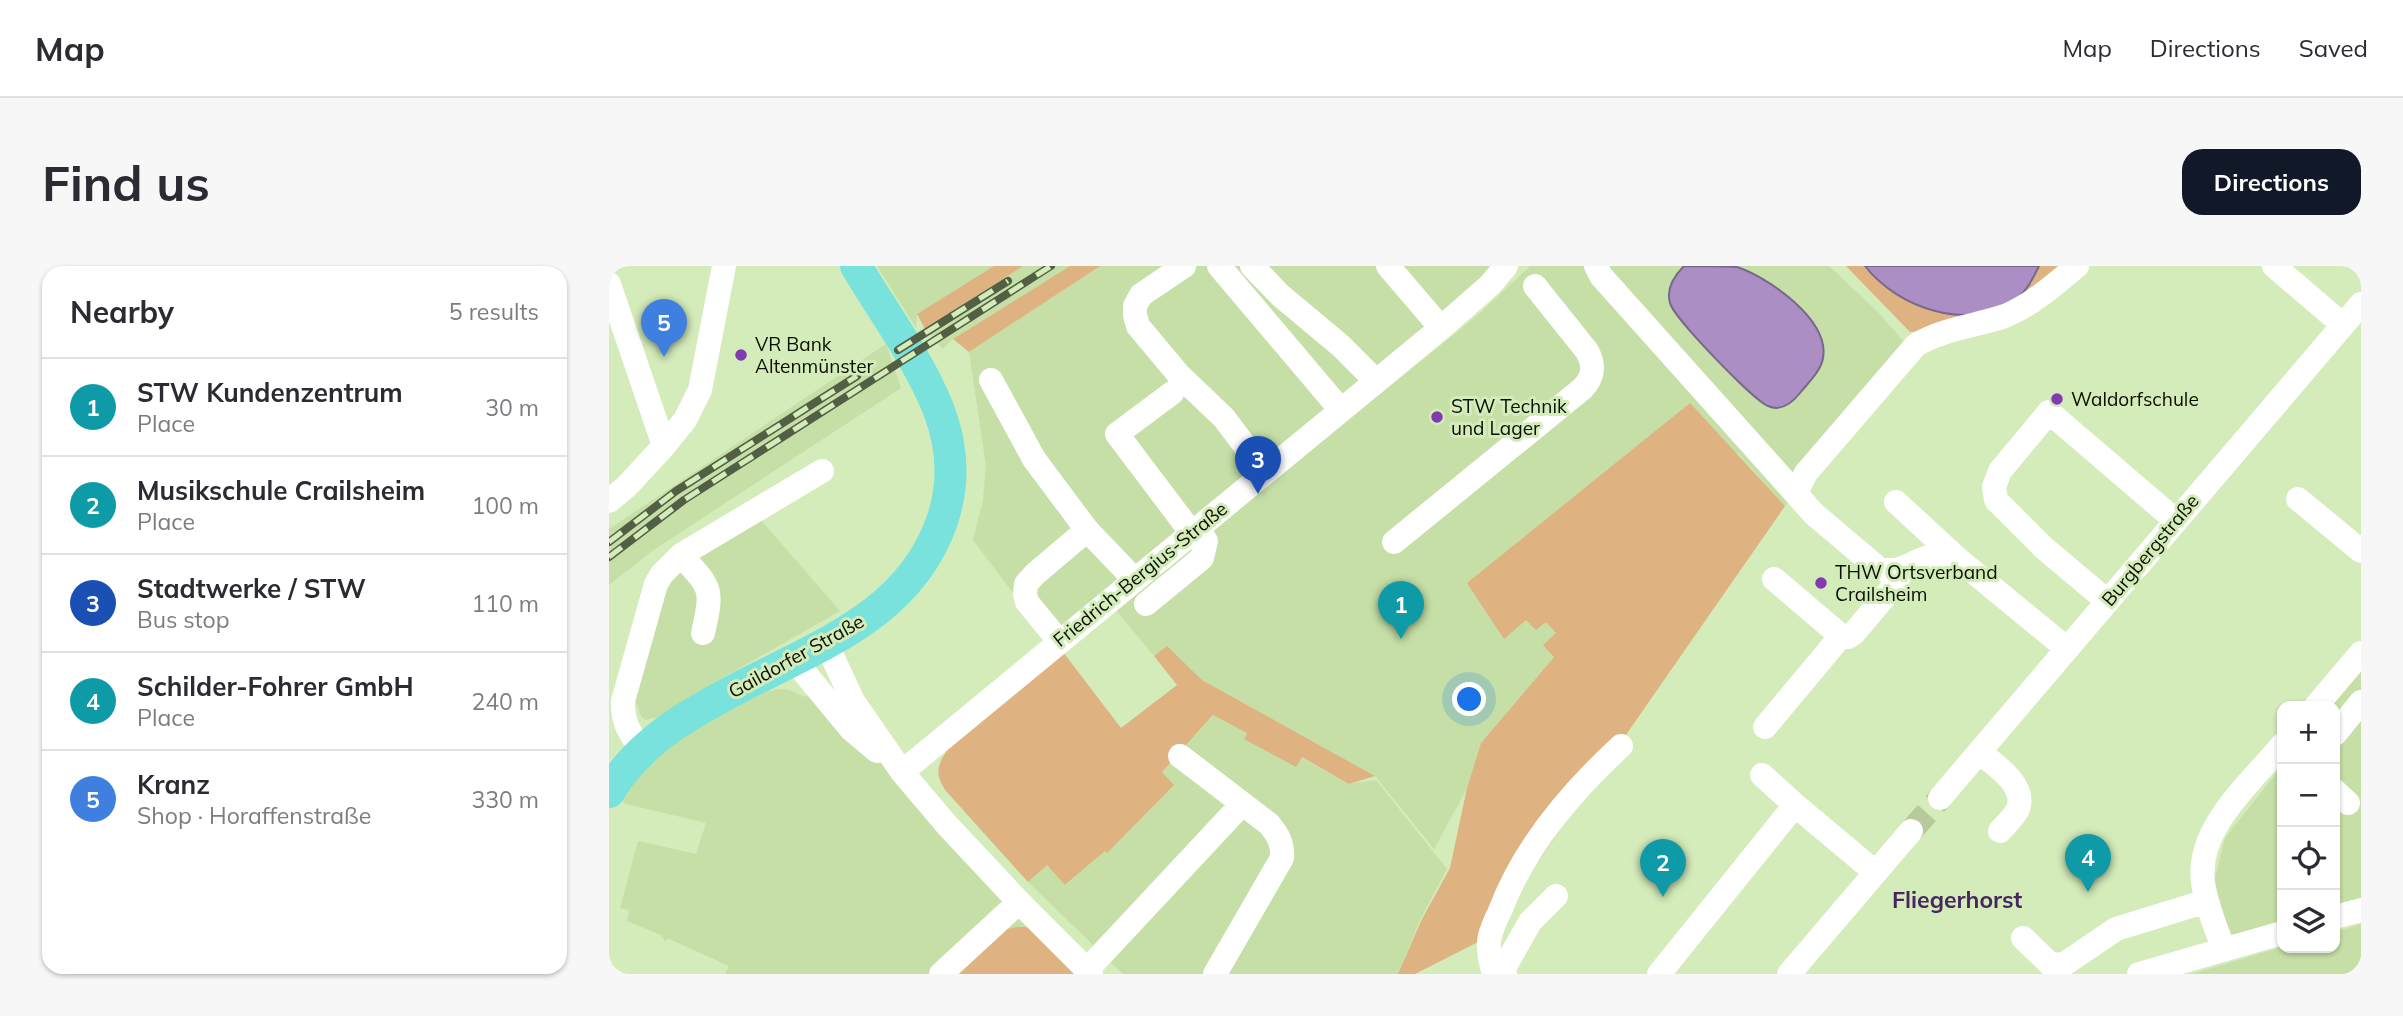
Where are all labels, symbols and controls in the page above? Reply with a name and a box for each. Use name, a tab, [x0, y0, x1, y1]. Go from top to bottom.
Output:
text: Map	[35, 28, 105, 69]
text: Map	[2062, 33, 2112, 63]
text: Directions	[2150, 33, 2261, 63]
text: Saved	[2299, 33, 2368, 63]
button: Directions	[2182, 149, 2361, 215]
text: Find us	[42, 152, 210, 213]
text: Nearby	[70, 293, 174, 331]
text: 5 results	[449, 297, 539, 326]
pin: 5	[641, 299, 687, 357]
place label: VR Bank Altenmünster	[755, 332, 874, 378]
marker: VR Bank Altenmünster	[733, 347, 749, 363]
text: STW Kundenzentrum	[137, 376, 403, 409]
place label: Waldorfschule	[2071, 387, 2199, 411]
marker: Waldorfschule	[2049, 391, 2065, 407]
text: 1	[86, 393, 100, 422]
text: 30 m	[485, 393, 539, 422]
place label: STW Technik und Lager	[1451, 394, 1567, 440]
text: Place	[137, 409, 195, 438]
marker: STW Technik und Lager	[1429, 409, 1445, 425]
pin: 3	[1235, 436, 1281, 494]
text: Musikschule Crailsheim	[137, 474, 425, 507]
street label: Burgbergstraße	[2096, 489, 2204, 611]
text: 2	[86, 491, 100, 520]
text: 100 m	[471, 491, 539, 520]
street label: Friedrich-Bergius-Straße	[1048, 496, 1232, 652]
text: Place	[137, 507, 195, 536]
place label: THW Ortsverband Crailsheim	[1835, 560, 1998, 606]
text: Stadtwerke / STW	[137, 572, 366, 605]
marker: THW Ortsverband Crailsheim	[1813, 575, 1829, 591]
pin: 1	[1378, 581, 1424, 639]
text: 3	[86, 589, 100, 618]
text: 110 m	[471, 589, 539, 618]
text: Bus stop	[137, 605, 229, 634]
street label: Gaildorfer Straße	[724, 609, 868, 703]
text: Schilder-Fohrer GmbH	[137, 670, 414, 703]
your location	[1452, 682, 1486, 716]
text: 4	[86, 687, 100, 716]
text: 240 m	[471, 687, 539, 716]
map controls	[2277, 701, 2340, 953]
button: +	[2277, 701, 2340, 764]
text: Place	[137, 703, 195, 732]
button: −	[2277, 764, 2340, 827]
text: Kranz	[137, 768, 210, 801]
text: 5	[86, 785, 100, 814]
text: 330 m	[471, 785, 539, 814]
text: Shop · Horaffenstraße	[137, 801, 371, 830]
button: locate	[2277, 827, 2340, 890]
pin: 4	[2065, 834, 2111, 892]
pin: 2	[1640, 839, 1686, 897]
district label: Fliegerhorst	[1892, 885, 2022, 914]
button: layers	[2277, 890, 2340, 953]

